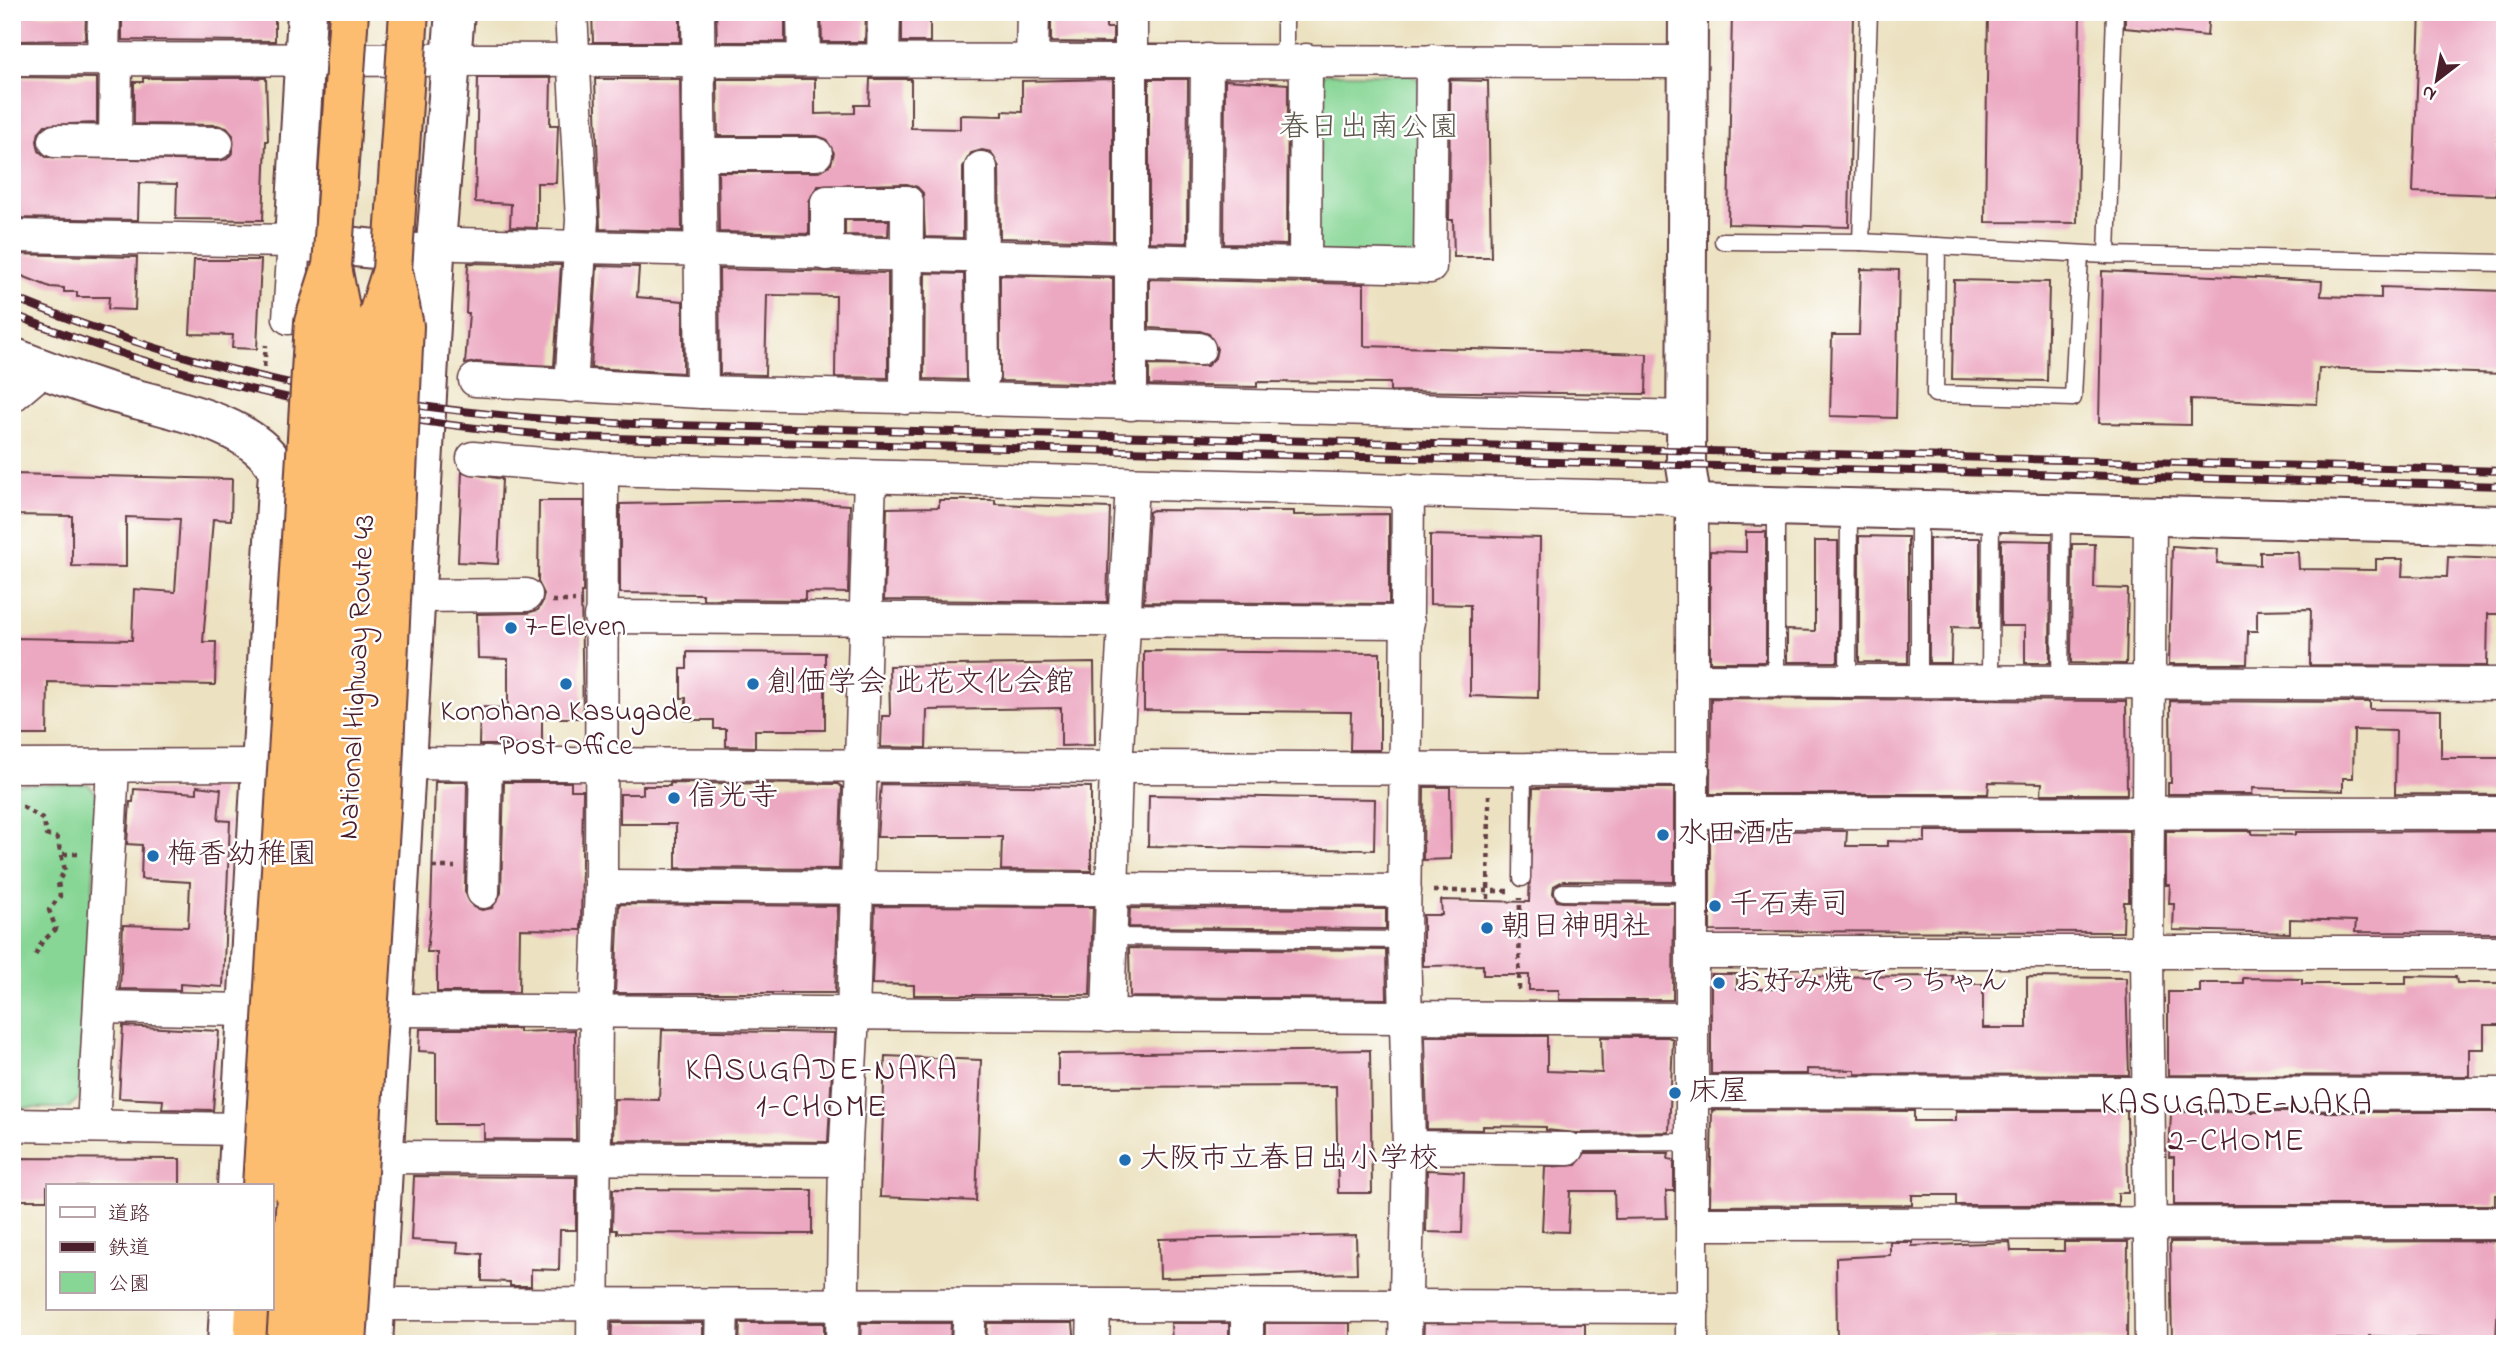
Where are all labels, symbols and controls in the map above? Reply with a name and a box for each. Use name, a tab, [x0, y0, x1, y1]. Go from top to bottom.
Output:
north arrow	[2402, 46, 2472, 116]
text: N	[2417, 77, 2442, 107]
park label: 春日出南公園	[1279, 107, 1459, 151]
street label: National Highway Route 43	[328, 513, 388, 841]
place label: 7-Eleven	[525, 606, 626, 650]
marker: 7-Eleven	[503, 620, 519, 636]
place label: 創価学会 此花文化会館	[767, 662, 1075, 706]
marker: Konohana Kasugade Post Office	[558, 676, 574, 692]
marker: 創価学会 此花文化会館	[745, 676, 761, 692]
place label: Konohana Kasugade Post Office	[440, 691, 692, 769]
place label: 信光寺	[688, 776, 778, 820]
marker: 信光寺	[666, 790, 682, 806]
place label: 水田酒店	[1677, 813, 1797, 857]
marker: 水田酒店	[1655, 827, 1671, 843]
place label: 梅香幼稚園	[167, 834, 317, 878]
marker: 梅香幼稚園	[145, 848, 161, 864]
place label: 千石寿司	[1729, 884, 1849, 928]
marker: 千石寿司	[1707, 898, 1723, 914]
place label: 朝日神明社	[1501, 906, 1651, 950]
marker: 朝日神明社	[1479, 920, 1495, 936]
place label: お好み焼 てっちゃん	[1733, 961, 2009, 1005]
marker: お好み焼 てっちゃん	[1711, 975, 1727, 991]
district label: KASUGADE-NAKA 1-CHOME	[685, 1048, 959, 1132]
place label: 床屋	[1689, 1071, 1749, 1115]
district label: KASUGADE-NAKA 2-CHOME	[2100, 1082, 2374, 1166]
marker: 床屋	[1667, 1085, 1683, 1101]
place label: 大阪市立春日出小学校	[1139, 1138, 1439, 1182]
marker: 大阪市立春日出小学校	[1117, 1152, 1133, 1168]
legend	[46, 1184, 273, 1310]
text: 道路	[108, 1200, 150, 1230]
text: 鉄道	[108, 1234, 150, 1264]
text: 公園	[108, 1270, 150, 1300]

